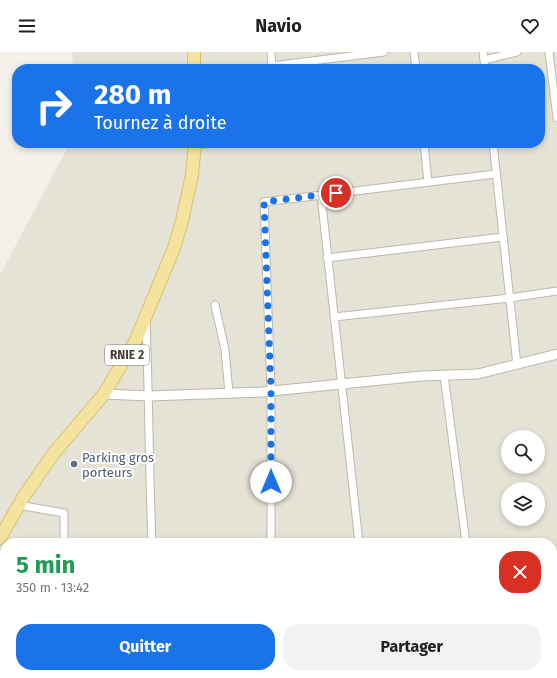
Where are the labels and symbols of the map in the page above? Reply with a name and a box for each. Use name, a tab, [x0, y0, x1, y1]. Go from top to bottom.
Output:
pin	[319, 176, 353, 210]
road number: RNIE 2	[105, 345, 149, 365]
place label: Parking gros porteurs	[82, 450, 154, 480]
marker: Parking gros porteurs	[69, 459, 79, 469]
position arrow	[250, 461, 292, 503]

